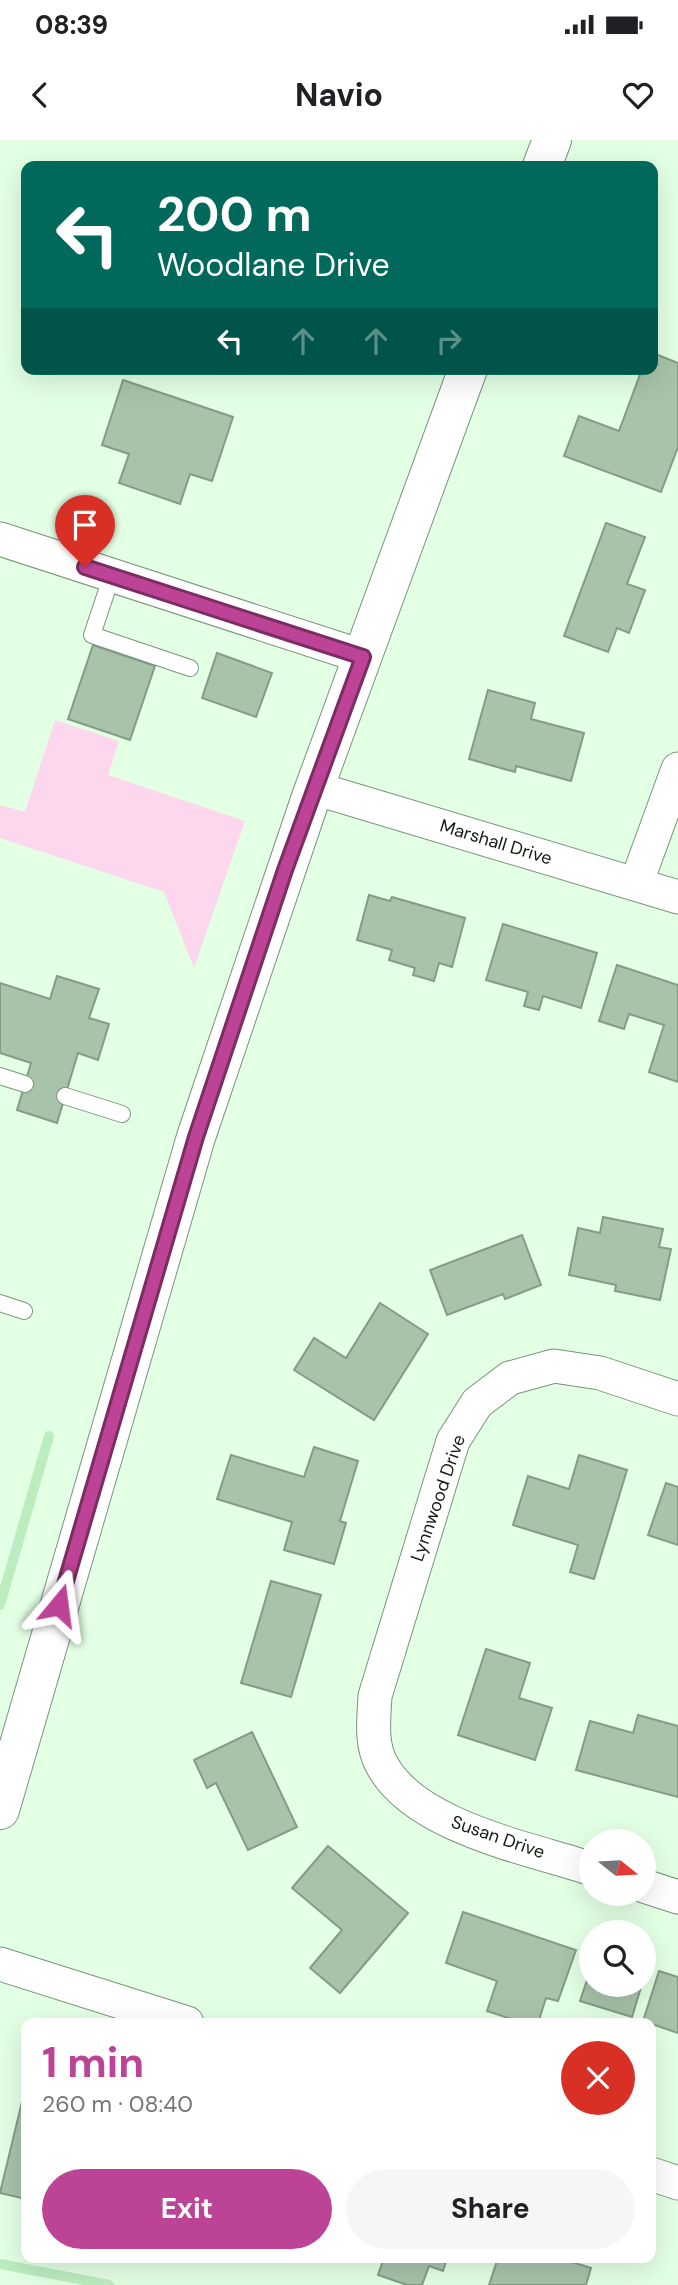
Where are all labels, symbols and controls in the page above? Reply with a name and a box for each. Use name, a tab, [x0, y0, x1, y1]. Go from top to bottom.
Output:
text: 08:39	[35, 8, 108, 42]
text: Navio	[295, 74, 383, 116]
icon: back	[21, 76, 59, 114]
icon: heart	[619, 76, 657, 114]
text: 200 m	[157, 182, 312, 246]
icon: left	[42, 189, 133, 280]
text: Woodlane Drive	[157, 244, 390, 286]
icon: left	[211, 322, 249, 360]
icon: ahead	[284, 322, 322, 360]
icon: ahead	[357, 322, 395, 360]
icon: right	[430, 322, 468, 360]
pin	[55, 495, 115, 567]
icon: arrive	[66, 506, 104, 544]
street label: Marshall Drive	[437, 814, 555, 870]
street label: Lynnwood Drive	[405, 1431, 471, 1565]
position arrow	[22, 1568, 96, 1642]
street label: Susan Drive	[448, 1810, 548, 1864]
north arrow	[579, 1829, 656, 1906]
map controls	[579, 1829, 656, 1997]
button: search	[579, 1920, 656, 1997]
text: 1 min	[42, 2035, 144, 2090]
button: close	[561, 2041, 635, 2115]
text: 260 m · 08:40	[42, 2089, 193, 2119]
button: Exit	[42, 2169, 332, 2249]
button: Share	[346, 2169, 635, 2249]

